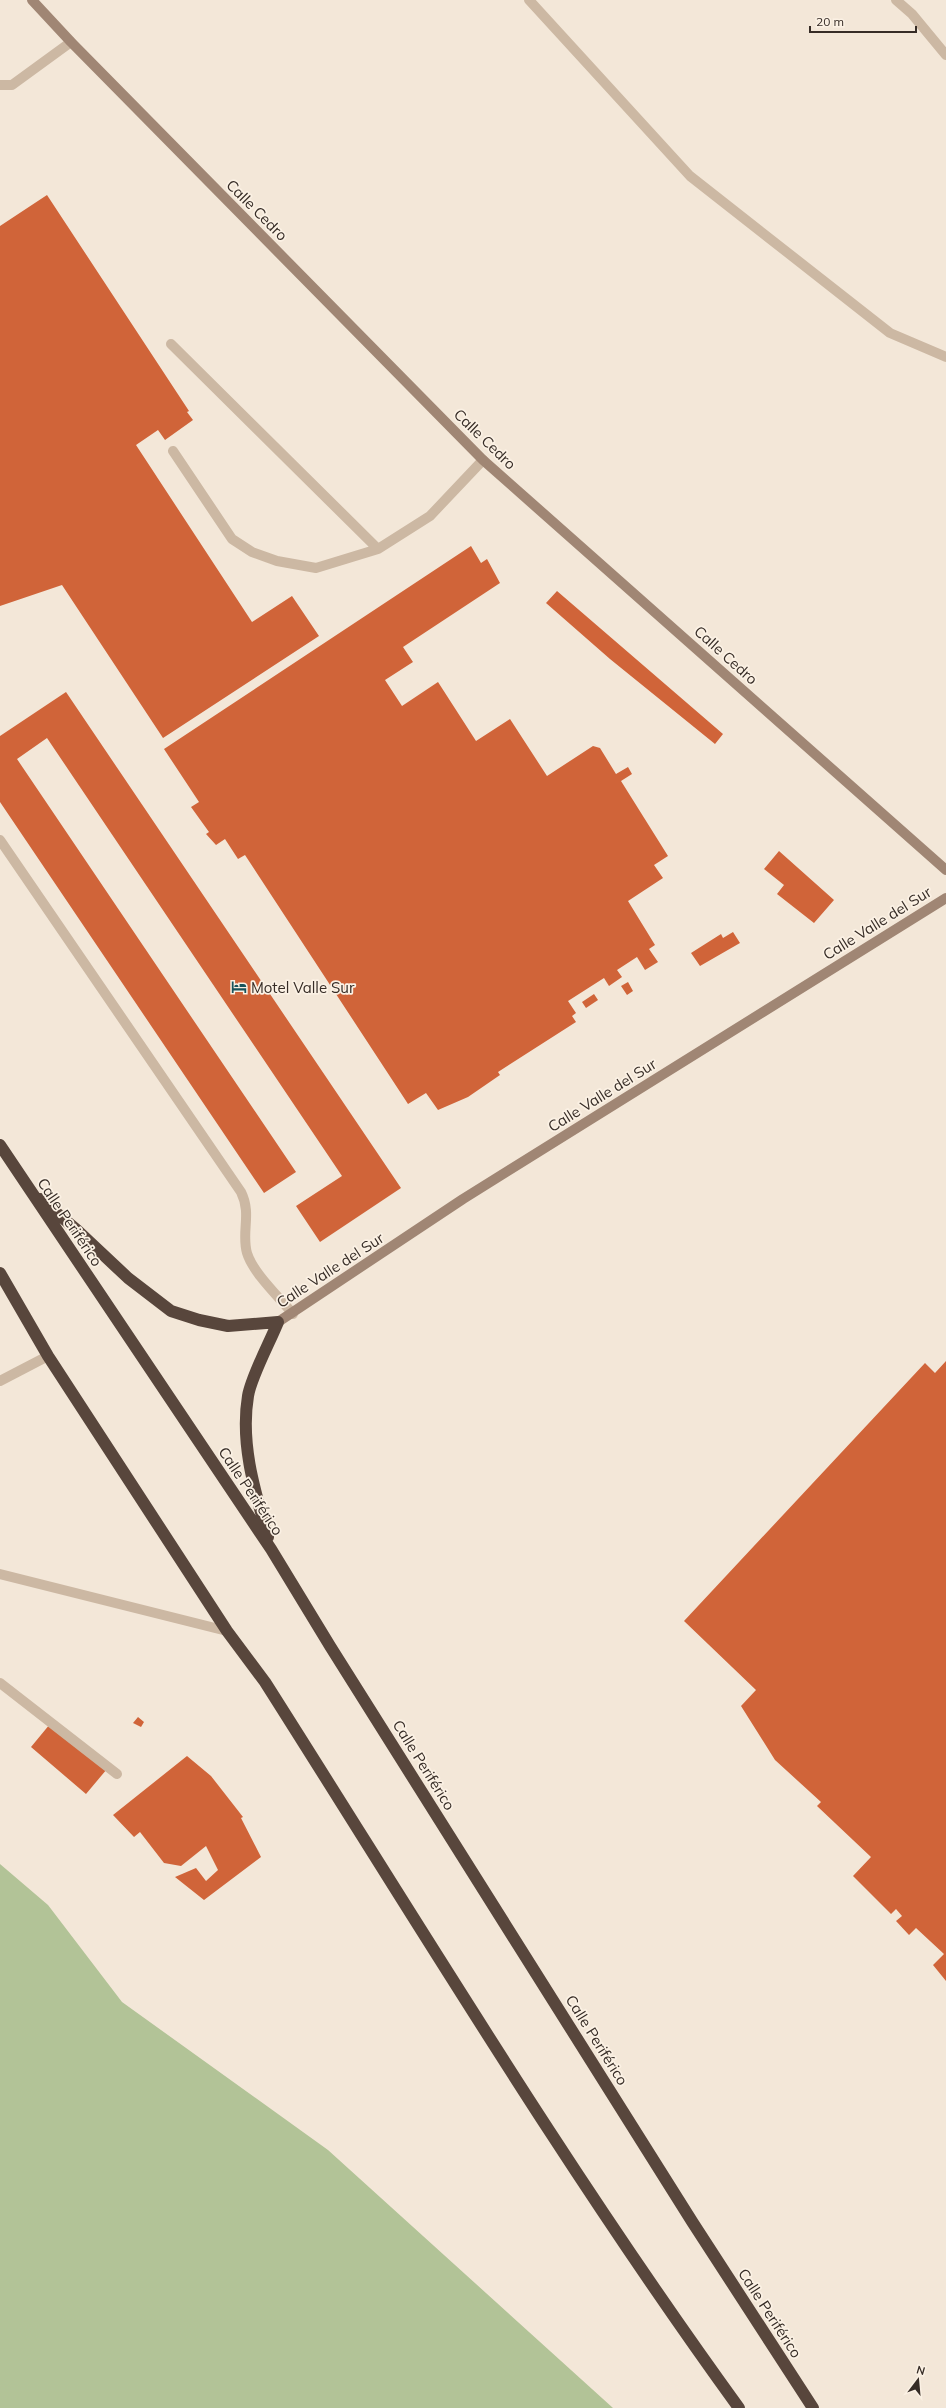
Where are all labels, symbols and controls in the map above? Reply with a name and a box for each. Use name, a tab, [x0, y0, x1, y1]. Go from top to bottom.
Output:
scale bar	[810, 8, 916, 34]
text: 20 m	[816, 14, 844, 29]
street label: Calle Cedro	[222, 175, 292, 245]
street label: Calle Cedro	[450, 405, 520, 473]
street label: Calle Cedro	[690, 621, 762, 689]
street label: Calle Valle del Sur	[819, 882, 935, 964]
hotel icon: Motel Valle Sur	[230, 978, 248, 996]
place label: Motel Valle Sur	[251, 978, 355, 997]
street label: Calle Valle del Sur	[544, 1054, 660, 1136]
street label: Calle Periférico	[33, 1174, 107, 1270]
street label: Calle Valle del Sur	[273, 1228, 388, 1312]
street label: Calle Periférico	[214, 1443, 288, 1539]
street label: Calle Periférico	[389, 1716, 459, 1814]
street label: Calle Periférico	[562, 1991, 632, 2089]
street label: Calle Periférico	[734, 2265, 806, 2361]
north arrow	[898, 2360, 938, 2400]
text: N	[915, 2363, 927, 2378]

